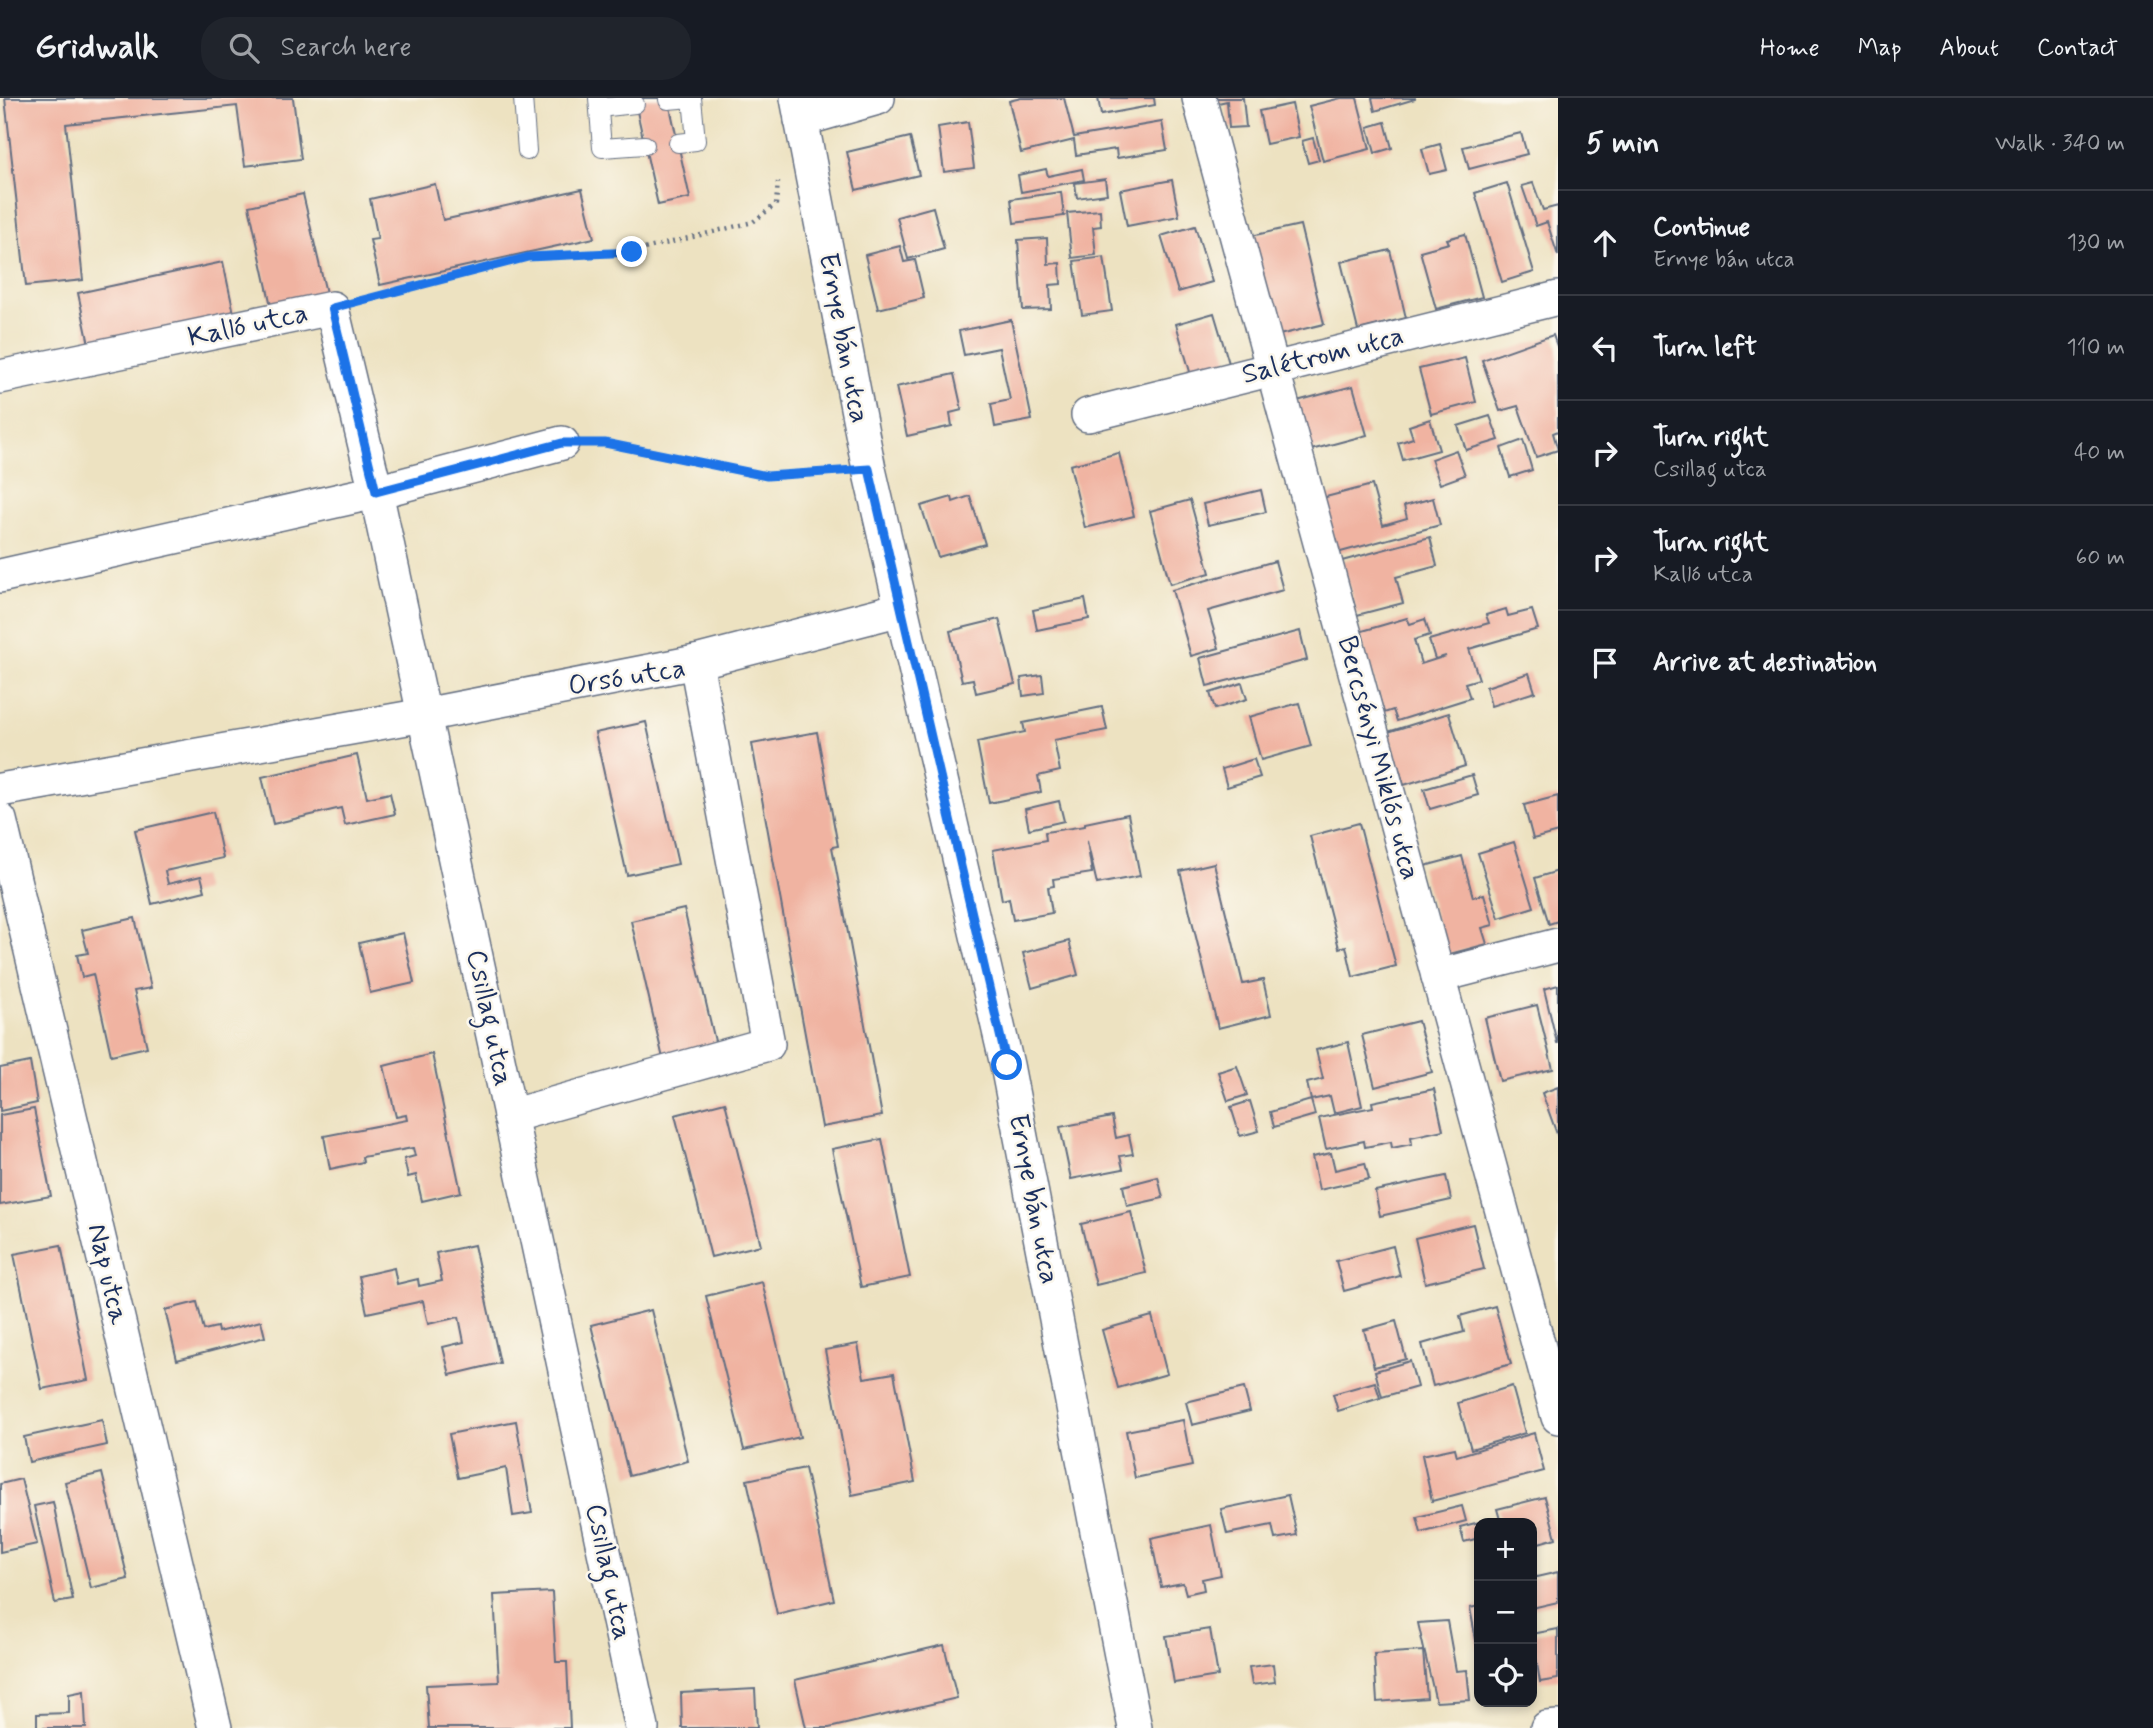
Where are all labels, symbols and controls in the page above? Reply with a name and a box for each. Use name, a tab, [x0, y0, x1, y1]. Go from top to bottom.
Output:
search box	[201, 17, 691, 80]
text: Gridwalk	[35, 26, 159, 70]
icon: search	[225, 29, 263, 67]
text: Search here	[281, 31, 411, 65]
text: Home	[1760, 33, 1820, 64]
text: Map	[1858, 33, 1902, 64]
text: About	[1940, 33, 1999, 64]
text: Contact	[2037, 33, 2118, 64]
text: 5 min	[1586, 124, 1660, 163]
text: Walk · 340 m	[1995, 129, 2125, 159]
text: Continue	[1653, 211, 1750, 245]
icon: ahead	[1586, 224, 1624, 262]
text: 130 m	[2067, 228, 2125, 258]
route end	[616, 236, 647, 267]
text: Ernye bán utca	[1653, 245, 1795, 275]
street label: Ernye bán utca	[808, 250, 878, 426]
street label: Kalló utca	[185, 295, 311, 357]
street label: Salétrom utca	[1238, 318, 1408, 394]
icon: left	[1586, 329, 1624, 367]
text: Turn left	[1653, 331, 1757, 365]
text: 110 m	[2066, 333, 2125, 363]
text: Turn right	[1653, 421, 1769, 455]
icon: right	[1586, 434, 1624, 472]
text: 40 m	[2074, 438, 2125, 468]
text: Csillag utca	[1653, 455, 1767, 485]
text: Turn right	[1653, 526, 1769, 560]
icon: right	[1586, 539, 1624, 577]
text: 60 m	[2076, 543, 2125, 573]
text: Kalló utca	[1653, 560, 1753, 590]
street label: Bercsényi Miklós utca	[1328, 632, 1428, 884]
icon: arrive	[1586, 644, 1624, 682]
text: Arrive at destination	[1653, 646, 1877, 680]
street label: Orsó utca	[566, 650, 688, 706]
street label: Csillag utca	[454, 946, 521, 1090]
route start	[991, 1049, 1022, 1080]
street label: Ernye bán utca	[998, 1111, 1068, 1287]
street label: Nap utca	[77, 1220, 137, 1328]
street label: Csillag utca	[573, 1500, 640, 1644]
map controls	[1474, 1518, 1537, 1707]
button: +	[1474, 1518, 1537, 1581]
button: −	[1474, 1581, 1537, 1644]
button: locate	[1474, 1644, 1537, 1707]

